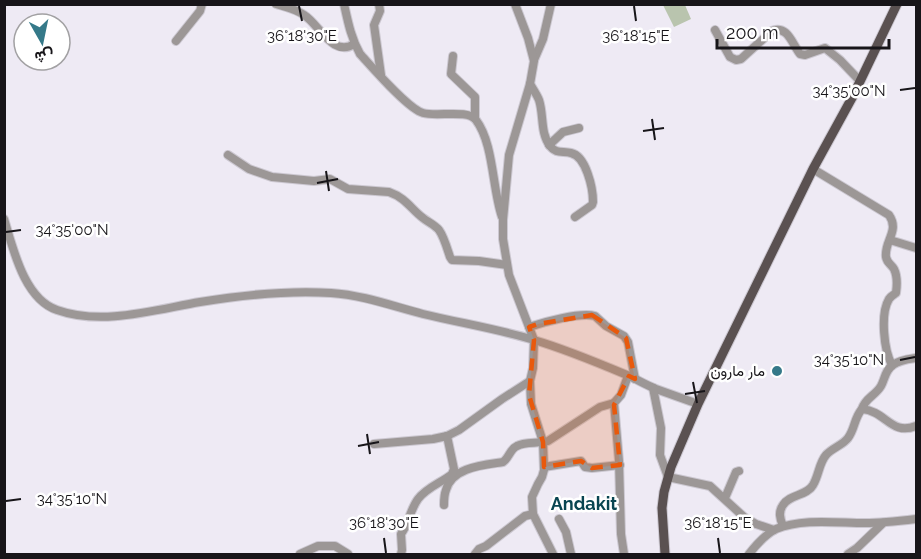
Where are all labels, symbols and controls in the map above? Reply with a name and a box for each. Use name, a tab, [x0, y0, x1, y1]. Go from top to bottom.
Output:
north arrow	[12, 12, 72, 72]
scale bar	[717, 12, 890, 50]
text: 200 m	[726, 22, 779, 43]
text: 36°18'30"E	[267, 27, 337, 45]
text: 36°18'15"E	[602, 27, 670, 45]
text: ش	[33, 45, 55, 67]
text: 34°35'00"N	[812, 82, 886, 100]
text: 34°35'00"N	[35, 221, 109, 239]
text: 34°35'10"N	[814, 351, 884, 369]
place label: مار مارون	[710, 362, 765, 380]
marker: مار مارون	[770, 364, 784, 378]
text: 34°35'10"N	[37, 490, 107, 508]
district label: Andakit	[551, 493, 617, 514]
text: 36°18'30"E	[349, 514, 419, 532]
text: 36°18'15"E	[684, 514, 752, 532]

